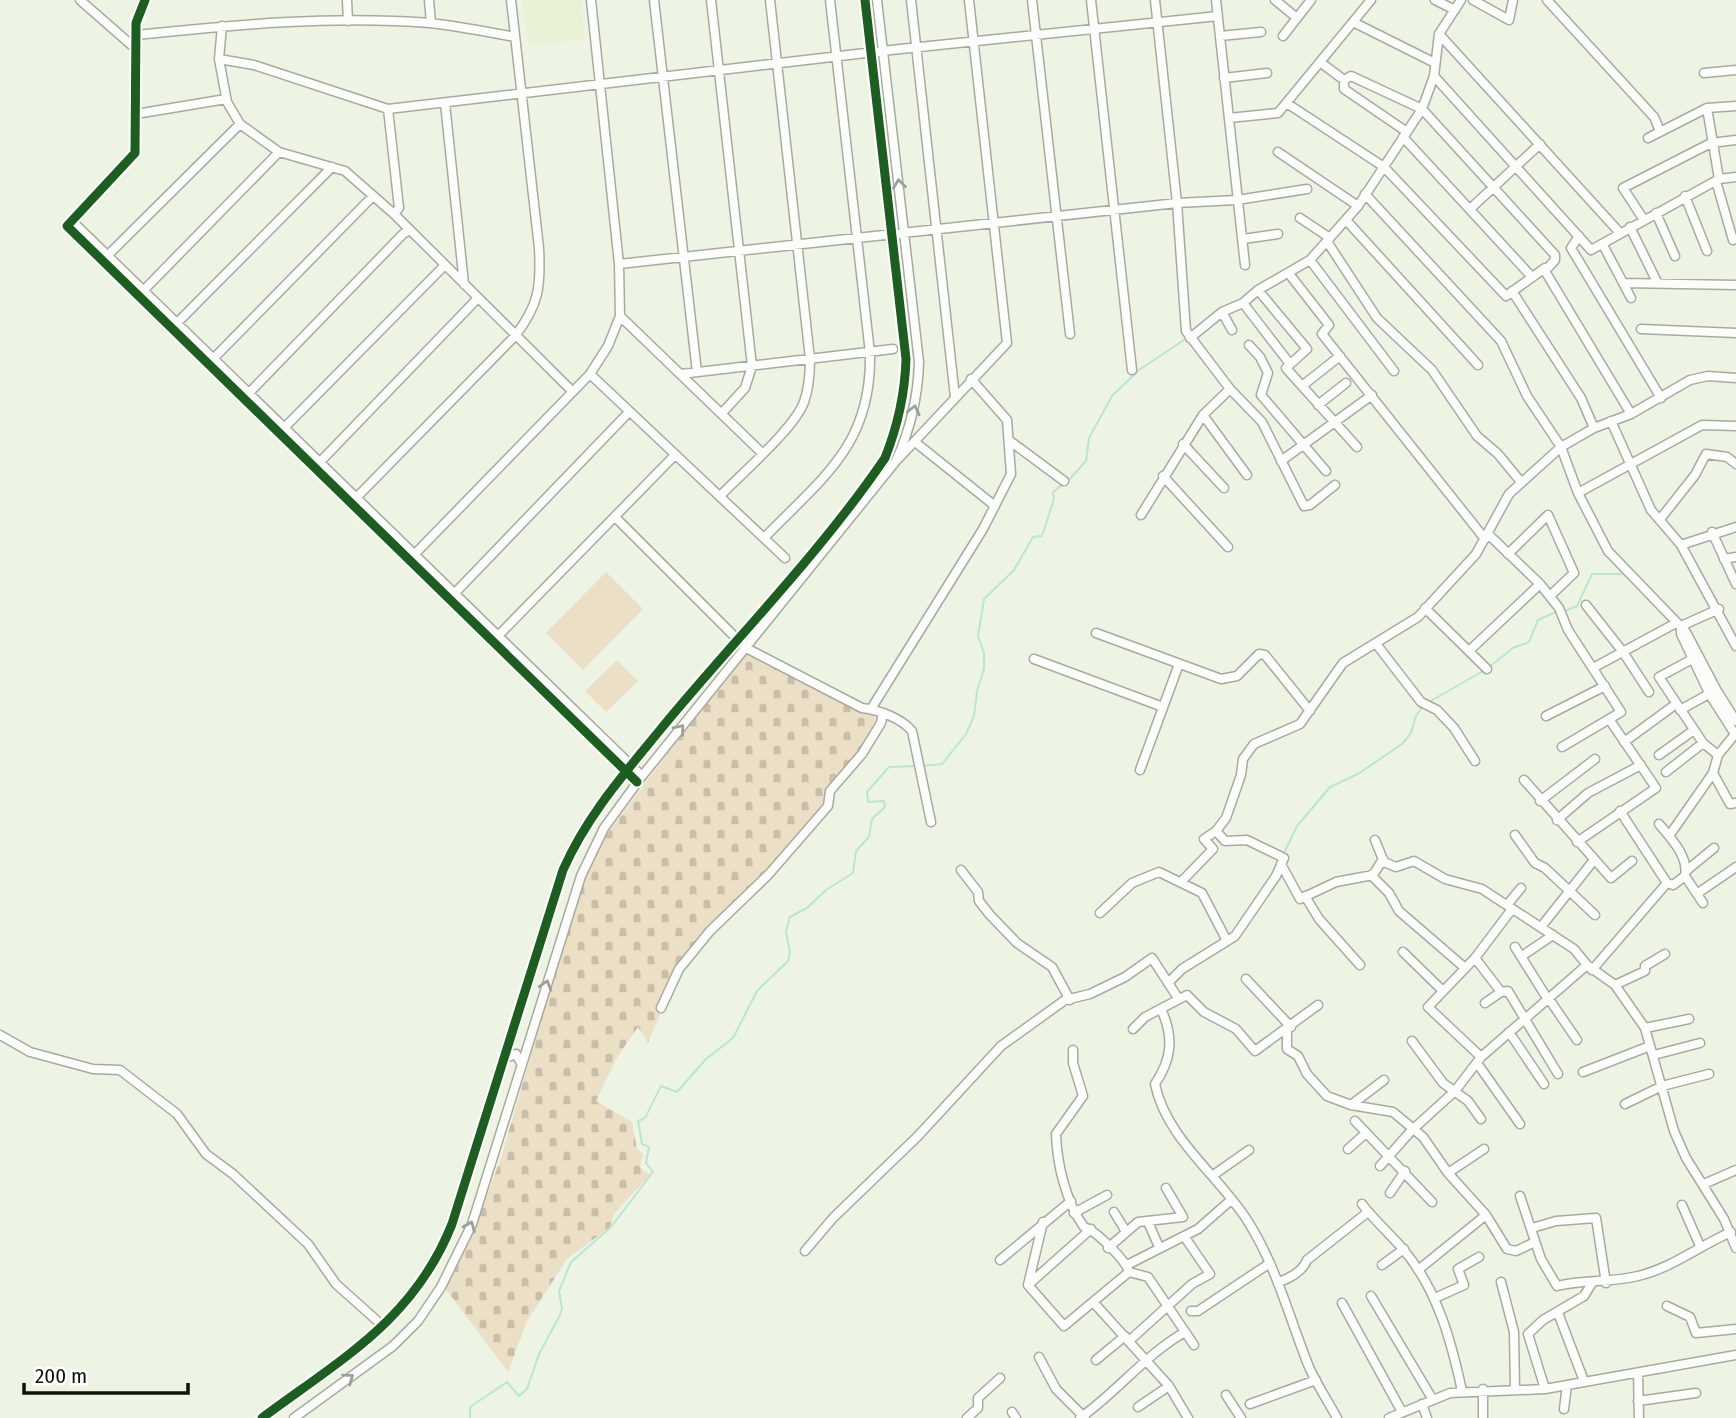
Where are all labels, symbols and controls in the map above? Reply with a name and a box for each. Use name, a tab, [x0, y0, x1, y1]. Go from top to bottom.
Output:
one-way arrow	[891, 178, 906, 190]
one-way arrow	[906, 404, 920, 416]
one-way arrow	[672, 725, 684, 738]
one-way arrow	[538, 980, 552, 992]
one-way arrow	[462, 1220, 476, 1233]
scale bar	[24, 1352, 189, 1396]
text: 200 m	[35, 1363, 87, 1389]
one-way arrow	[341, 1374, 354, 1386]

